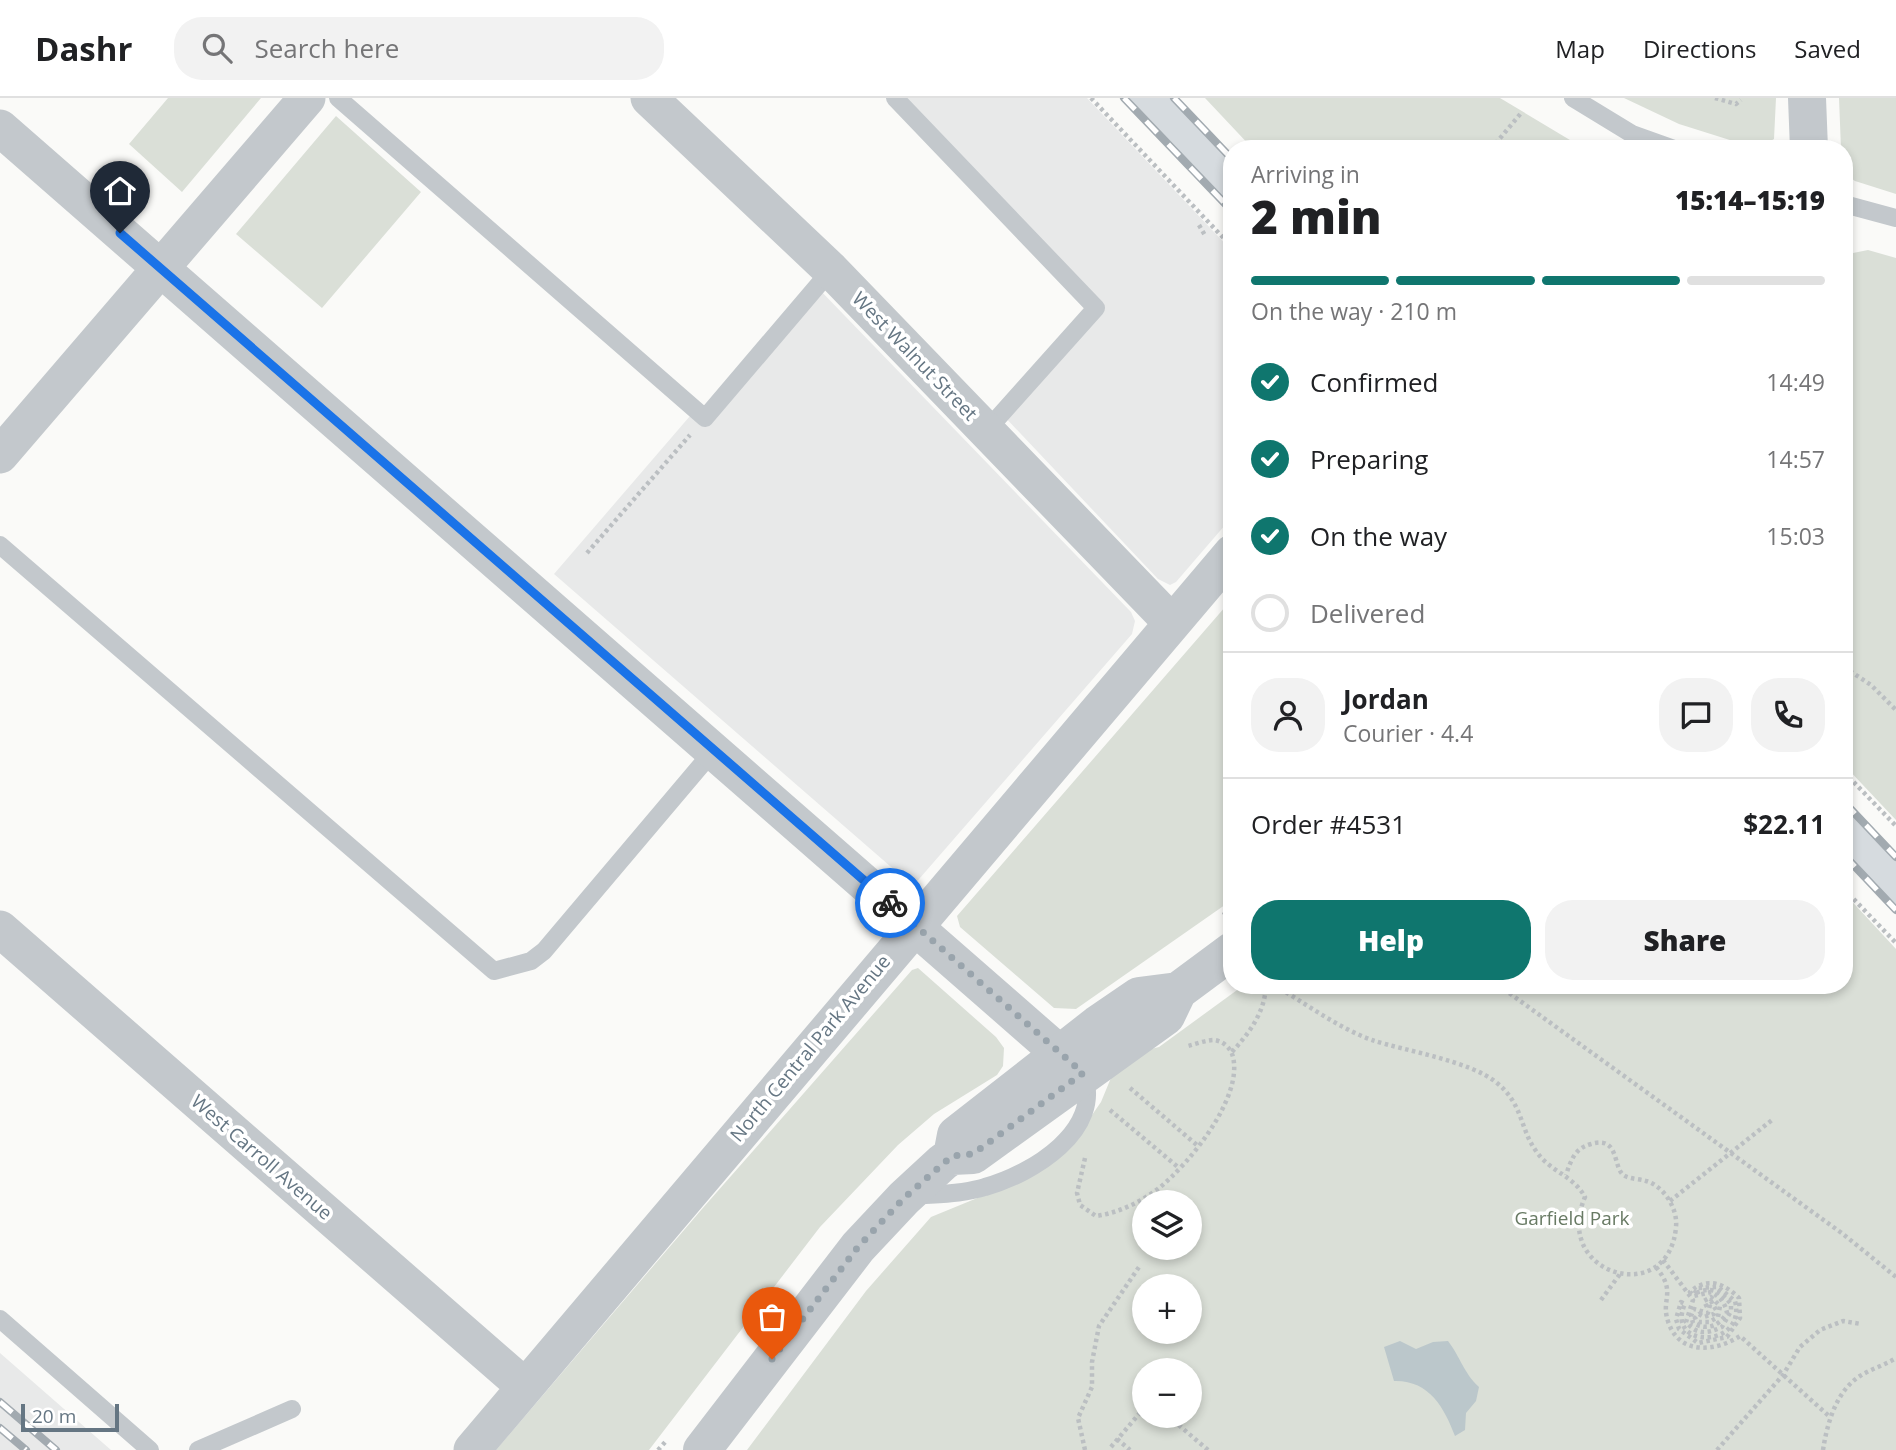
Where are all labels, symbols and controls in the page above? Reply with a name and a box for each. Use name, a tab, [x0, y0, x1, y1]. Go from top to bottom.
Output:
search box	[174, 17, 664, 80]
text: Dashr	[35, 26, 132, 71]
icon: search	[198, 29, 236, 67]
text: Search here	[254, 30, 399, 66]
text: Map	[1555, 32, 1605, 65]
text: Directions	[1643, 32, 1756, 65]
text: Saved	[1794, 32, 1861, 65]
text: Arriving in	[1251, 158, 1360, 190]
pin	[90, 161, 150, 233]
icon: home	[101, 172, 139, 210]
text: 15:14–15:19	[1675, 182, 1825, 218]
text: 2 min	[1251, 185, 1382, 247]
street label: West Walnut Street	[847, 286, 984, 426]
text: On the way · 210 m	[1251, 295, 1457, 327]
icon: check	[1251, 363, 1289, 401]
text: Confirmed	[1310, 364, 1438, 400]
text: 14:49	[1766, 366, 1825, 398]
icon: check	[1251, 440, 1289, 478]
text: Preparing	[1310, 441, 1428, 477]
text: 14:57	[1766, 443, 1825, 475]
icon: check	[1251, 517, 1289, 555]
text: On the way	[1310, 518, 1447, 554]
text: 15:03	[1766, 520, 1825, 552]
text: Delivered	[1310, 595, 1425, 631]
button: person	[1251, 678, 1325, 752]
button: chat	[1659, 678, 1733, 752]
button: phone	[1751, 678, 1825, 752]
text: Jordan	[1343, 681, 1429, 717]
text: Courier · 4.4	[1343, 717, 1473, 749]
text: Order #4531	[1251, 806, 1406, 842]
text: $22.11	[1743, 806, 1825, 842]
courier	[855, 868, 925, 938]
icon: bike	[871, 884, 909, 922]
button: Help	[1251, 900, 1531, 980]
button: Share	[1545, 900, 1825, 980]
street label: North Central Park Avenue	[724, 949, 896, 1147]
street label: West Carroll Avenue	[186, 1088, 338, 1226]
map controls	[1132, 1190, 1202, 1428]
button: layers	[1132, 1190, 1202, 1260]
park label: Garfield Park	[1514, 1205, 1630, 1231]
button: +	[1132, 1274, 1202, 1344]
pin	[742, 1287, 802, 1359]
icon: bag	[753, 1298, 791, 1336]
button: −	[1132, 1358, 1202, 1428]
scale bar	[21, 1401, 119, 1433]
text: 20 m	[32, 1403, 76, 1429]

